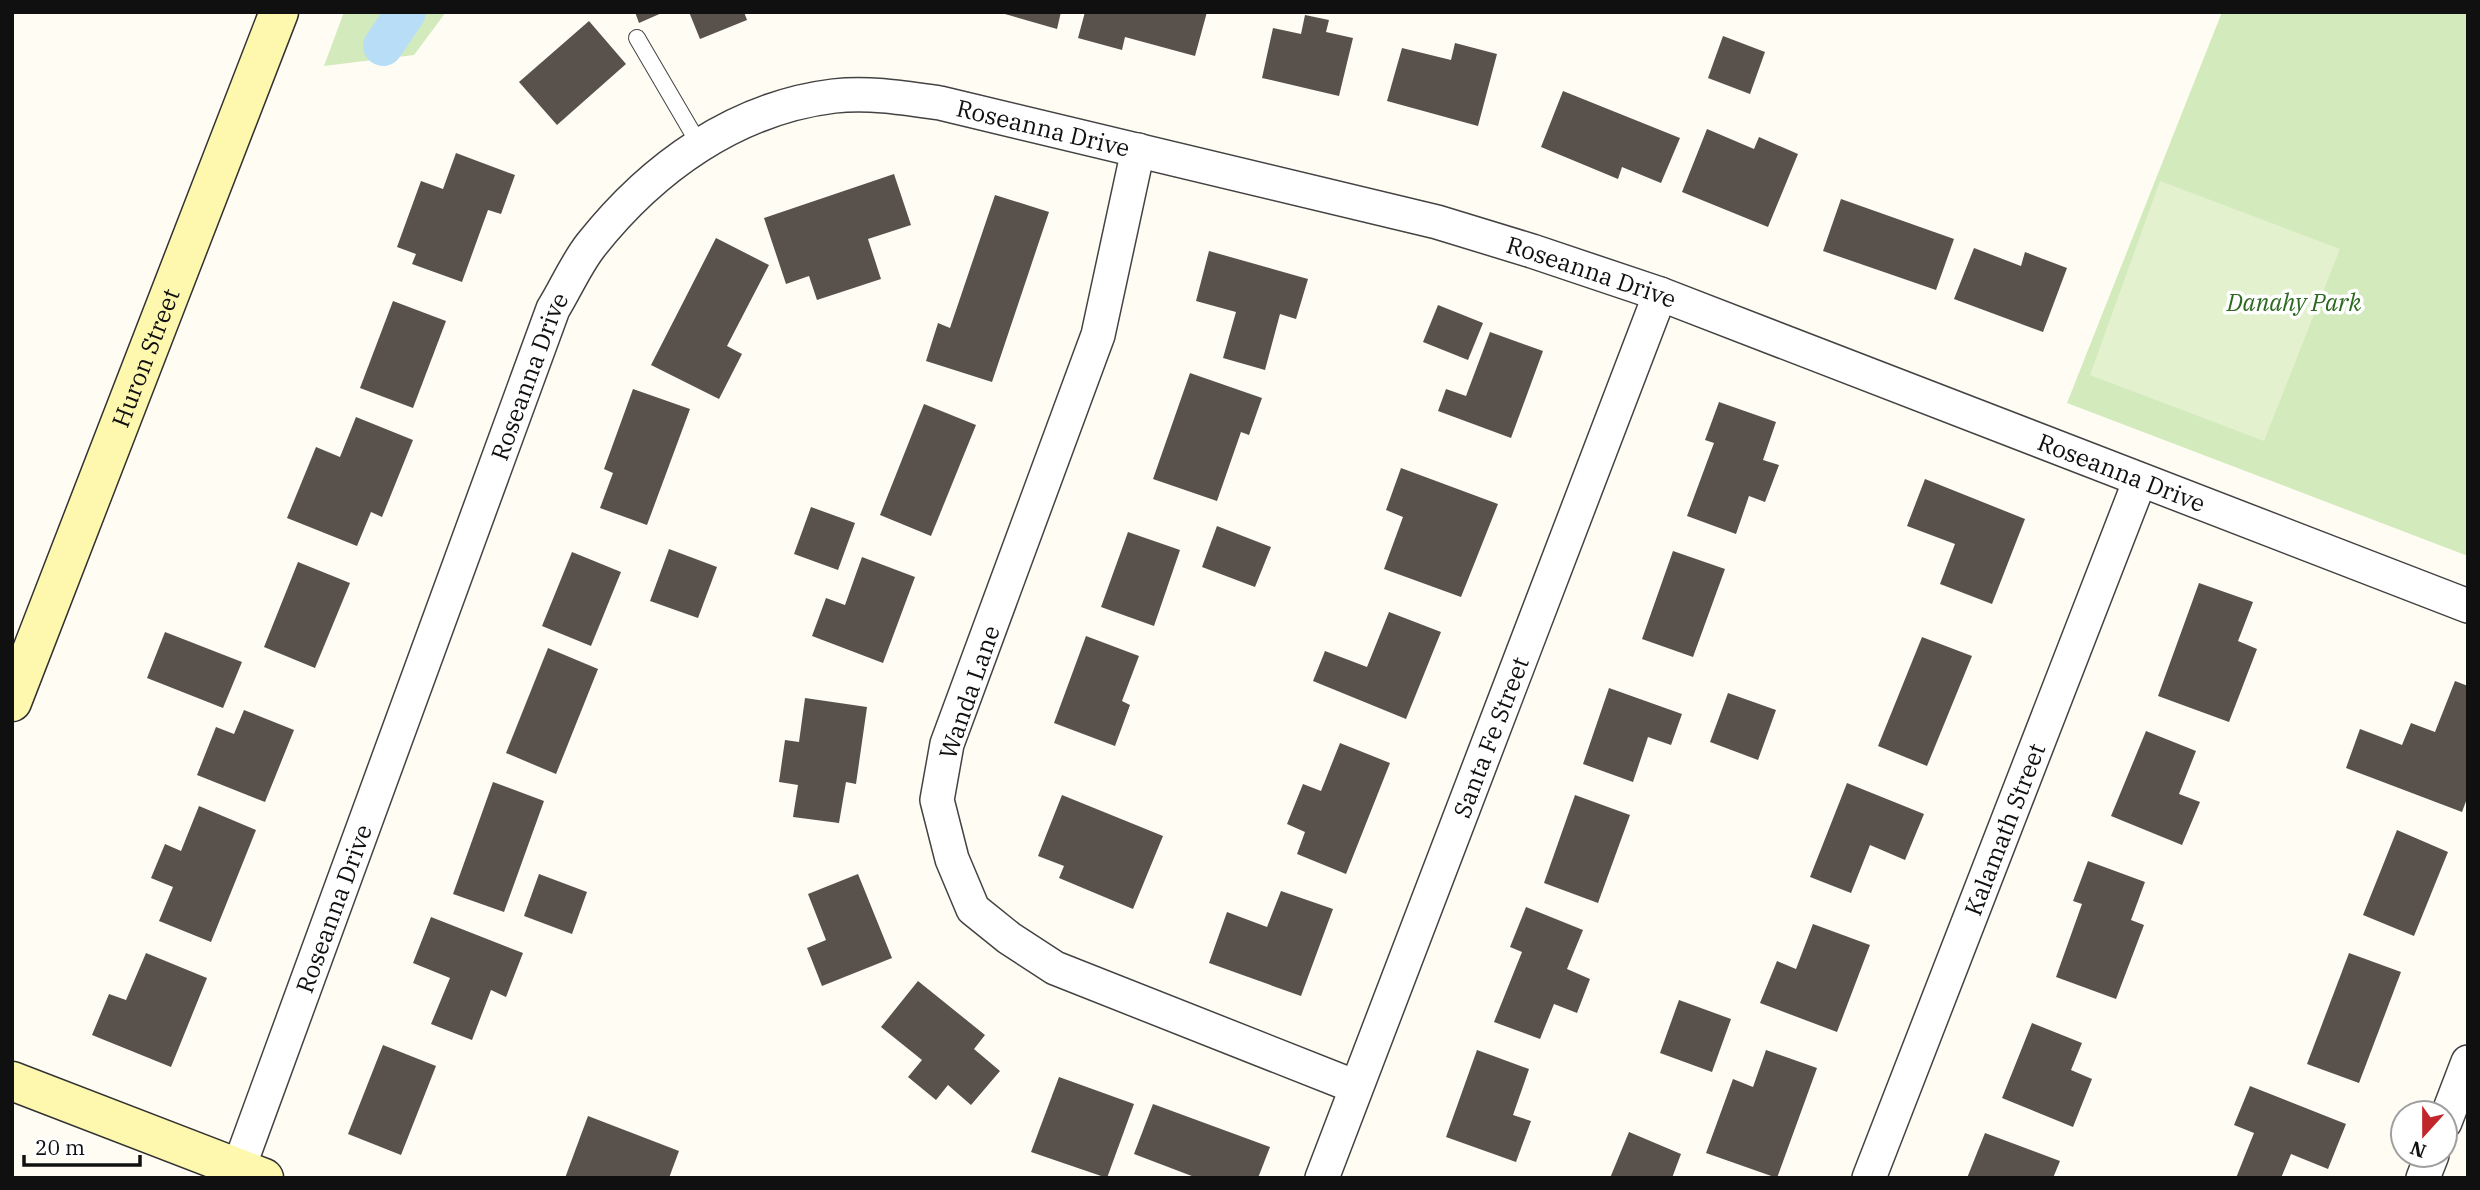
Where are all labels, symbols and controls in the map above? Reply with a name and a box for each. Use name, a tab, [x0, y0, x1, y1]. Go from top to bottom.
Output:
street label: Roseanna Drive	[953, 92, 1133, 164]
street label: Roseanna Drive	[1503, 228, 1681, 315]
street label: Huron Street	[104, 284, 186, 432]
street label: Roseanna Drive	[483, 286, 576, 465]
park label: Danahy Park	[2226, 286, 2362, 318]
street label: Roseanna Drive	[2033, 425, 2210, 519]
street label: Wanda Lane	[931, 621, 1007, 763]
street label: Santa Fe Street	[1445, 652, 1536, 822]
street label: Kalamath Street	[1956, 739, 2052, 920]
street label: Roseanna Drive	[288, 820, 379, 997]
north arrow	[2389, 1099, 2459, 1169]
scale bar	[24, 1124, 140, 1168]
text: 20 m	[35, 1133, 85, 1161]
text: N	[2407, 1136, 2429, 1164]

